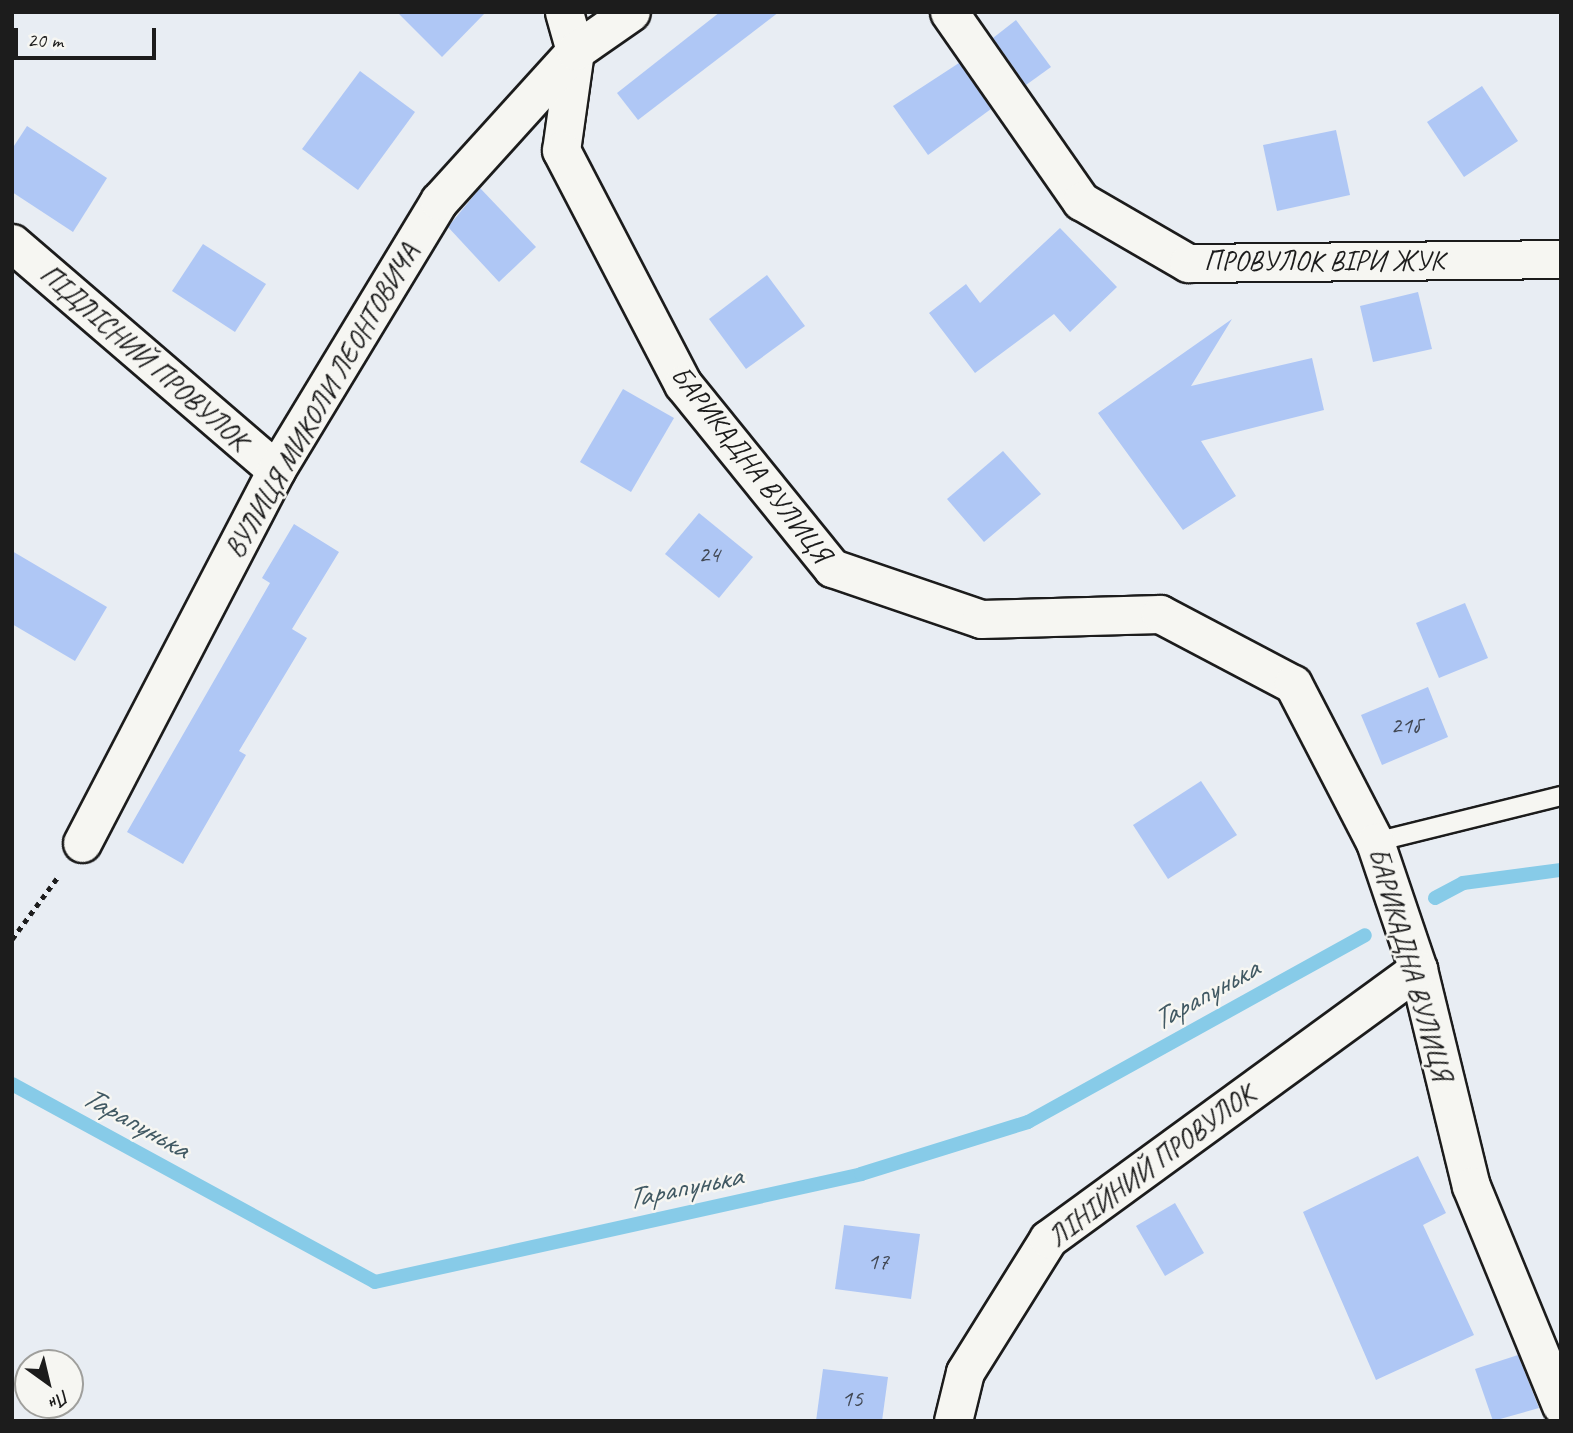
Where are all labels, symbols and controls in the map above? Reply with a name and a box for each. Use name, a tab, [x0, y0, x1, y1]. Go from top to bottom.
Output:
scale bar	[18, 14, 159, 58]
text: 20 m	[27, 27, 63, 53]
street label: ВУЛИЦЯ МИКОЛИ ЛЕОНТОВИЧА	[218, 238, 426, 564]
street label: ПРОВУЛОК ВІРИ ЖУК	[1204, 244, 1444, 278]
street label: ПІДЛІСНИЙ ПРОВУЛОК	[33, 257, 255, 457]
street label: БАРИКАДНА ВУЛИЦЯ	[665, 360, 837, 568]
house number: 24	[698, 541, 720, 569]
house number: 21б	[1391, 712, 1419, 740]
street label: БАРИКАДНА ВУЛИЦЯ	[1361, 845, 1459, 1083]
water label: Тарапунька	[1145, 950, 1265, 1038]
water label: Тарапунька	[76, 1078, 196, 1166]
street label: ЛІНІЙНИЙ ПРОВУЛОК	[1041, 1078, 1261, 1254]
water label: Тарапунька	[623, 1157, 745, 1217]
house number: 17	[867, 1248, 889, 1276]
north arrow	[14, 1349, 84, 1419]
text: Пн	[45, 1384, 75, 1415]
house number: 15	[841, 1385, 863, 1413]

